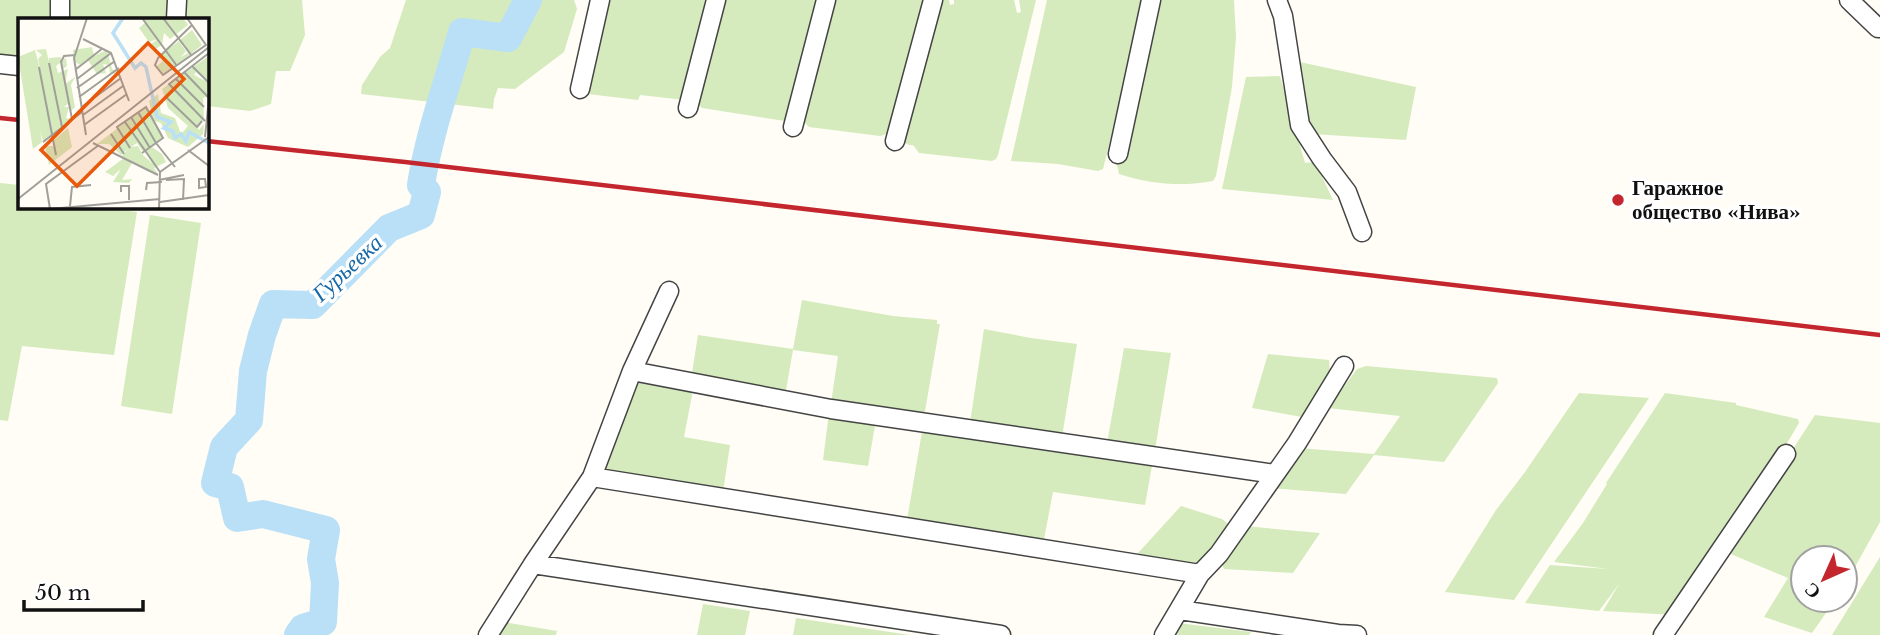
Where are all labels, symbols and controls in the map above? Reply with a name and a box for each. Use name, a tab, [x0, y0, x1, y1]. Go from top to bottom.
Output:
inset map	[18, 18, 208, 208]
place label: Гаражное общество «Нива»	[1632, 175, 1801, 225]
marker: Гаражное общество «Нива»	[1610, 192, 1626, 208]
water label: Гурьевка	[305, 228, 388, 308]
north arrow	[1789, 544, 1859, 614]
scale bar	[24, 568, 144, 612]
text: С	[1799, 578, 1825, 604]
text: 50 m	[35, 580, 91, 606]

